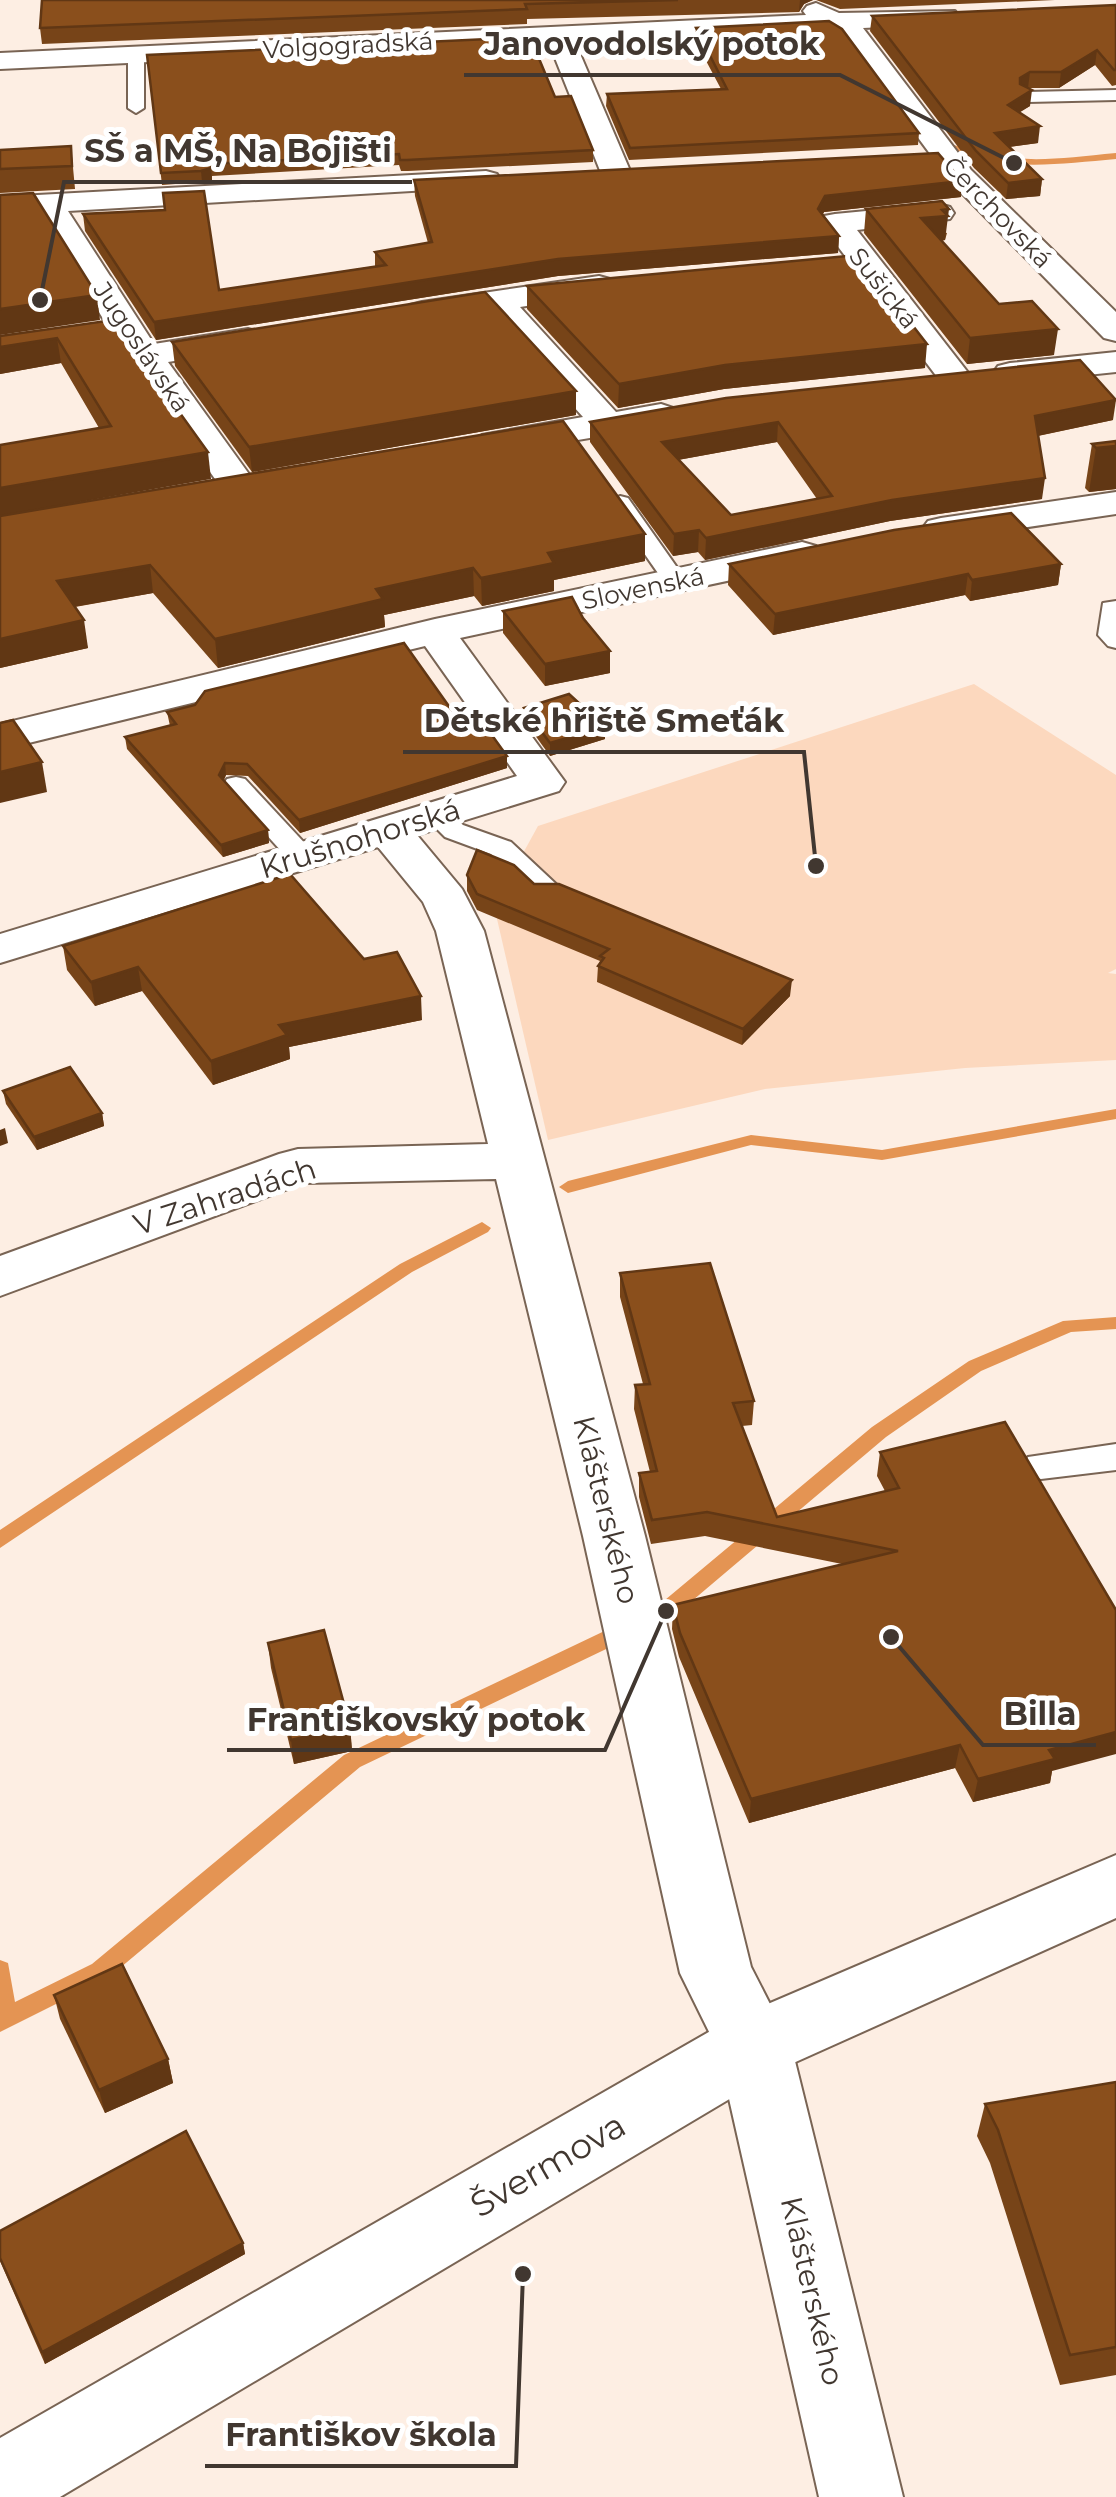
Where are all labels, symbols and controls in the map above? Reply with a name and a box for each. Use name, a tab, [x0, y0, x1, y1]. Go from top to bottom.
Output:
callout: Janovodolský potok	[464, 13, 840, 75]
text: Janovodolský potok	[483, 24, 821, 63]
street label: Volgogradská	[262, 26, 434, 64]
callout: SŠ a MŠ, Na Bojišti	[64, 120, 412, 182]
text: SŠ a MŠ, Na Bojišti	[84, 131, 392, 170]
street label: Čerchovská	[937, 150, 1059, 274]
street label: Sušická	[843, 242, 925, 334]
street label: Jugoslávská	[87, 275, 197, 418]
street label: Slovenská	[579, 560, 707, 616]
callout: Dětské hřiště Smeťák	[403, 690, 804, 752]
text: Dětské hřiště Smeťák	[424, 701, 785, 740]
street label: Krušnohorská	[255, 790, 465, 887]
street label: V Zahradách	[129, 1150, 321, 1243]
street label: Klášterského	[565, 1412, 648, 1608]
callout: Billa	[983, 1683, 1096, 1745]
callout: Františkovský potok	[227, 1688, 605, 1750]
text: Billa	[1003, 1694, 1077, 1733]
text: Františkovský potok	[247, 1700, 586, 1739]
street label: Švermova	[463, 2103, 633, 2226]
street label: Klášterského	[773, 2193, 852, 2389]
callout: Františkov škola	[205, 2404, 516, 2466]
text: Františkov škola	[225, 2415, 497, 2454]

